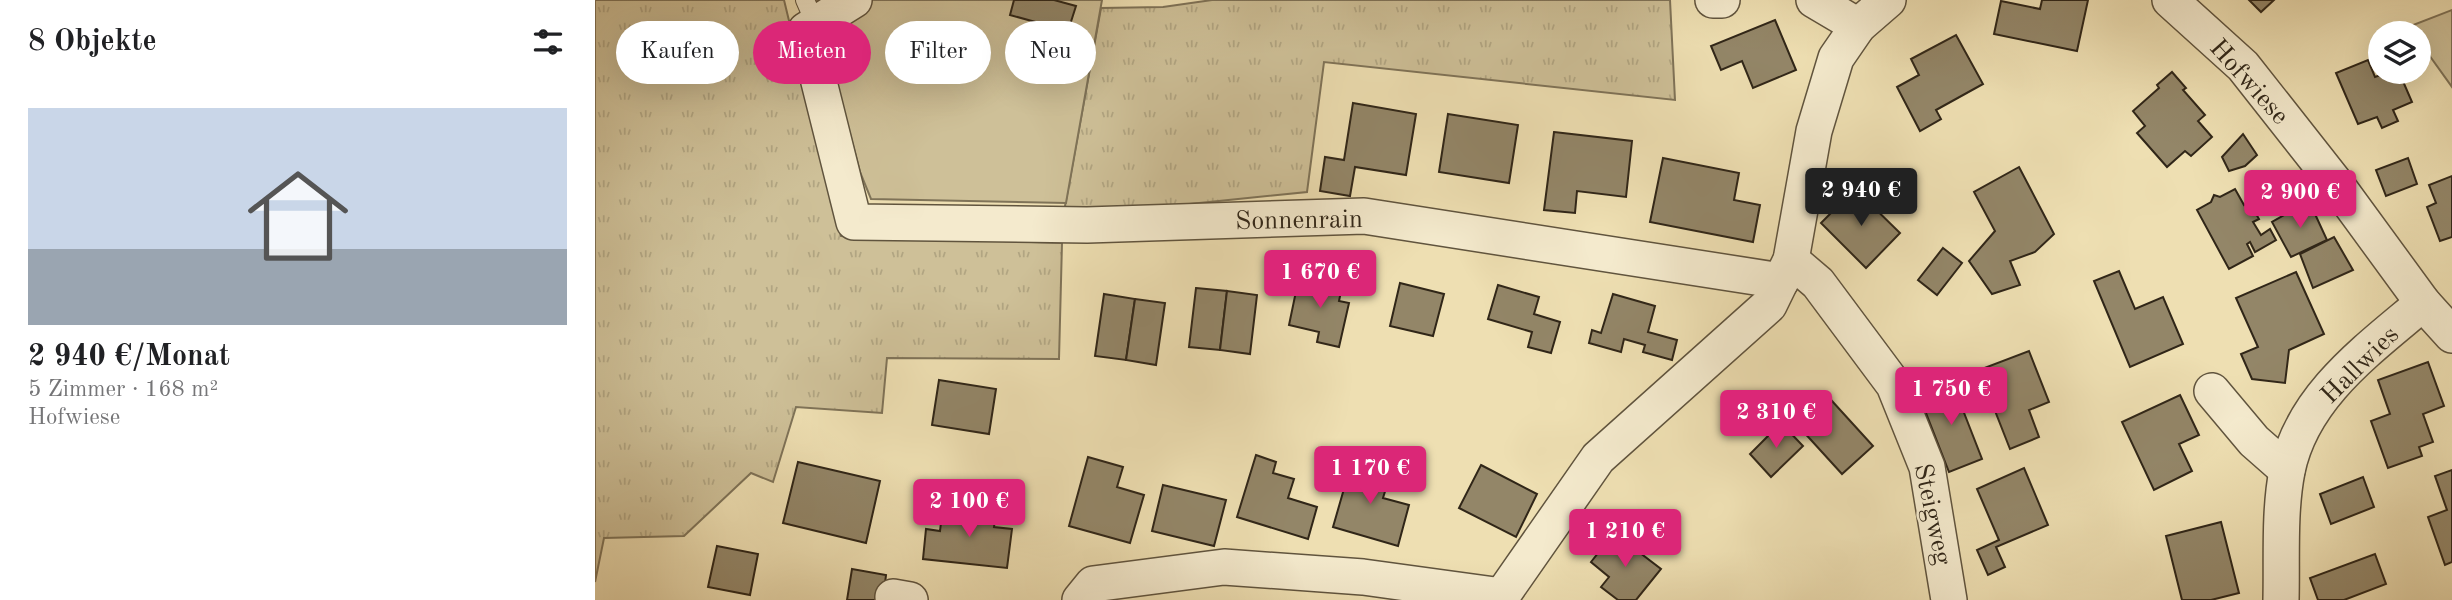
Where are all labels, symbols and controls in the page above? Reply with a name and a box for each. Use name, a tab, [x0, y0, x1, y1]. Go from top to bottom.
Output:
chip: Kaufen	[616, 21, 739, 84]
chip: Mieten	[753, 21, 871, 84]
chip: Filter	[885, 21, 991, 84]
chip: Neu	[1005, 21, 1096, 84]
map controls	[2368, 21, 2431, 84]
button: layers	[2368, 21, 2431, 84]
icon: filters	[529, 23, 567, 61]
text: 8 Objekte	[28, 27, 157, 57]
street label: Hofwiese	[2204, 35, 2293, 130]
icon: home	[235, 153, 361, 279]
pin: 2 940 €	[1796, 168, 1926, 228]
pin: 2 900 €	[2235, 170, 2365, 230]
text: 2 940 €	[1821, 179, 1901, 202]
text: 2 900 €	[2260, 181, 2340, 204]
street label: Sonnenrain	[1235, 207, 1363, 235]
pin: 1 670 €	[1255, 250, 1385, 310]
text: 1 670 €	[1280, 261, 1360, 284]
street label: Hallwies	[2317, 322, 2404, 409]
text: 2 940 €/Monat	[28, 342, 230, 372]
pin: 1 750 €	[1886, 368, 2016, 427]
text: 5 Zimmer · 168 m²	[28, 378, 218, 401]
text: 1 750 €	[1911, 378, 1991, 401]
pin: 2 310 €	[1711, 391, 1841, 450]
text: 2 310 €	[1736, 401, 1816, 424]
text: Hofwiese	[28, 406, 120, 429]
pin: 1 170 €	[1305, 447, 1435, 506]
text: 1 170 €	[1330, 457, 1410, 480]
street label: Steigweg	[1909, 461, 1955, 568]
pin: 2 100 €	[904, 480, 1034, 539]
text: 2 100 €	[929, 490, 1009, 513]
pin: 1 210 €	[1560, 510, 1690, 569]
text: 1 210 €	[1585, 520, 1665, 543]

